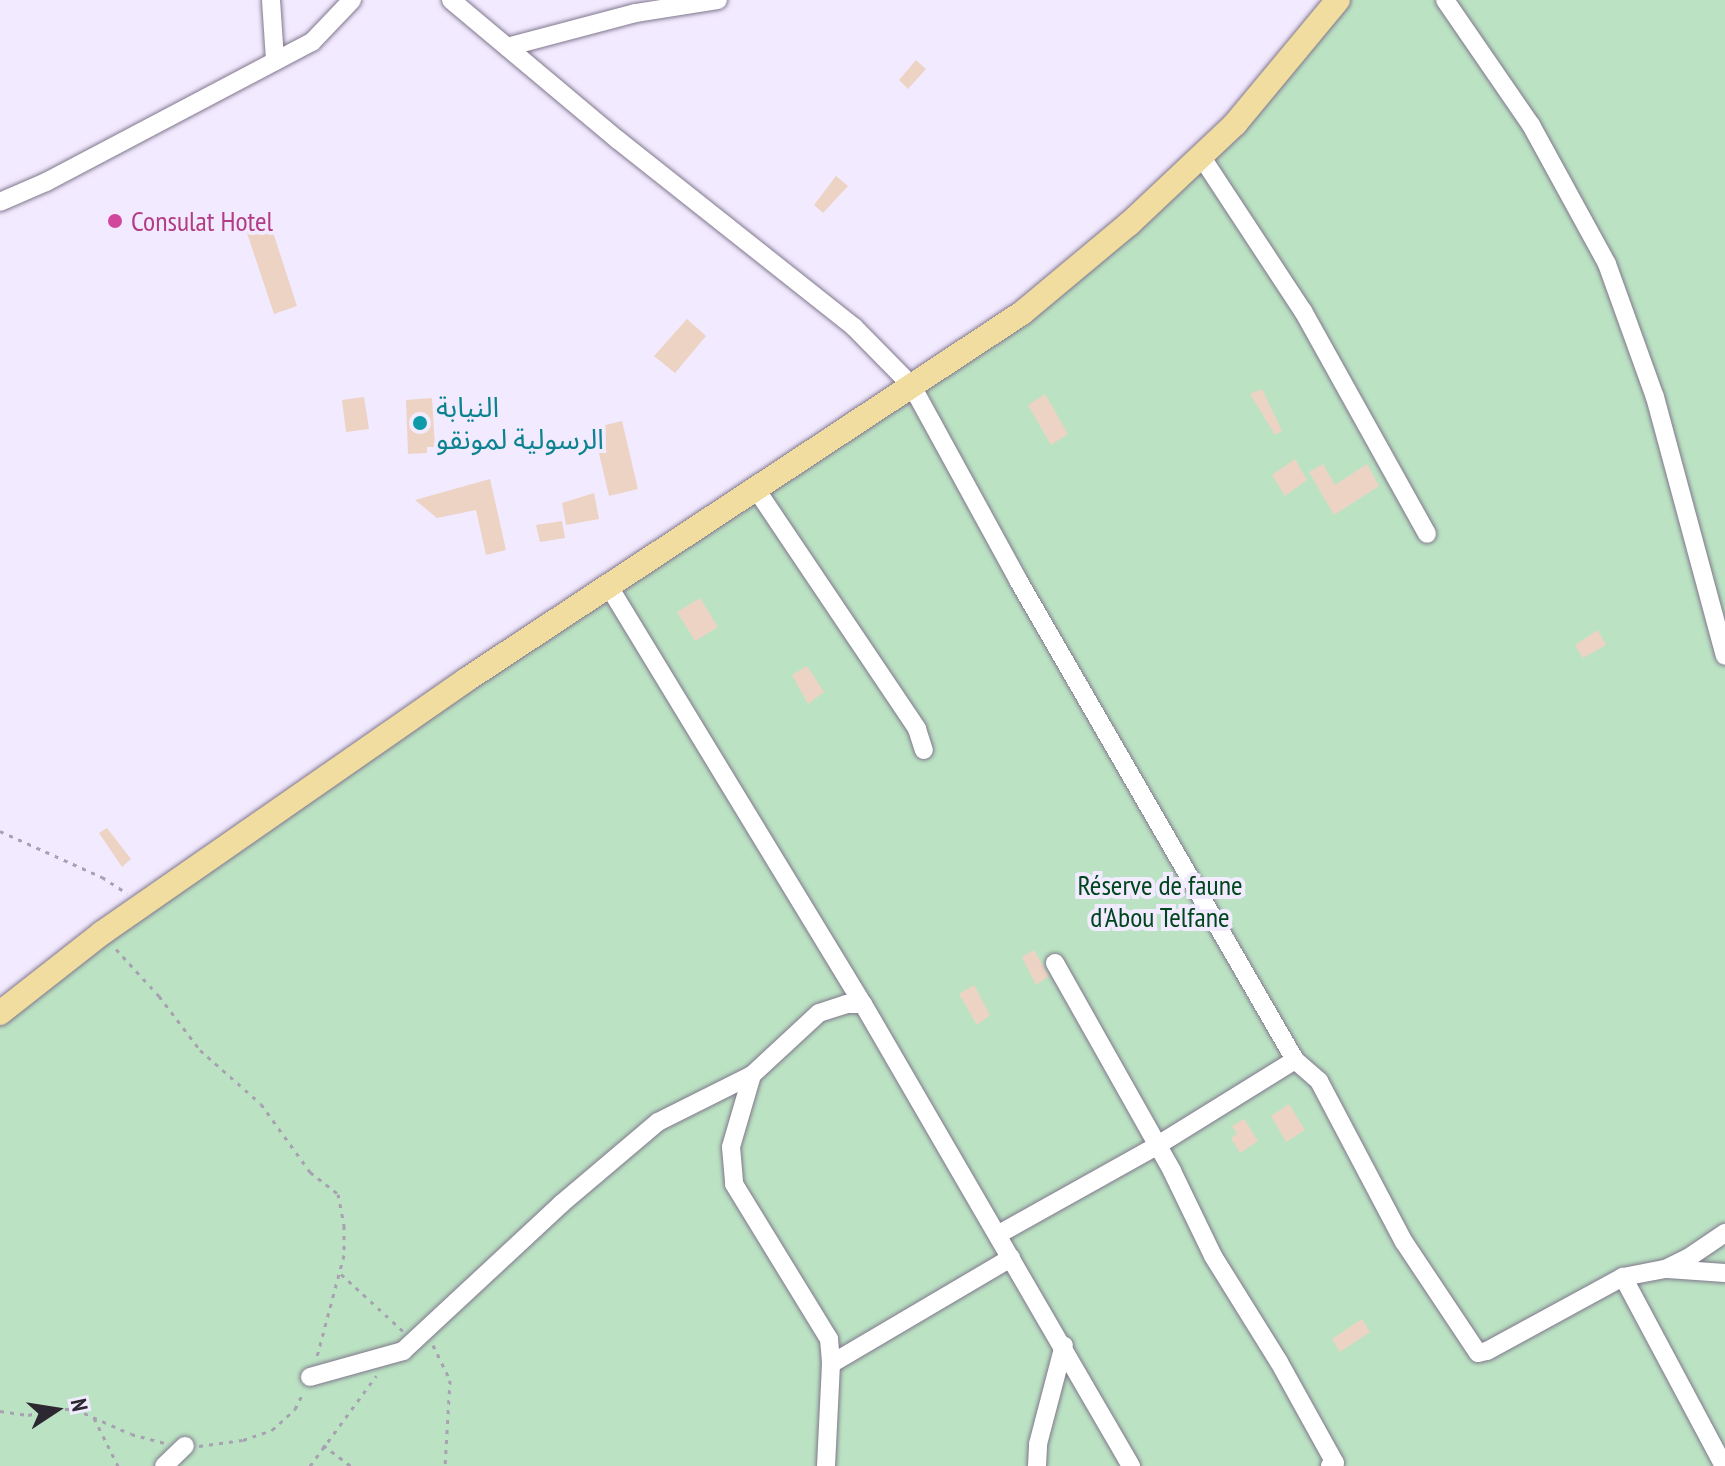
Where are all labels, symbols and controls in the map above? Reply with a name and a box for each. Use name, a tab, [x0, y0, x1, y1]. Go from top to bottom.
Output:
place label: Consulat Hotel	[131, 204, 273, 238]
marker: Consulat Hotel	[106, 212, 124, 230]
place label: النيابة الرسولية لمونقو	[436, 390, 604, 456]
marker: النيابة الرسولية لمونقو	[411, 414, 429, 432]
park label: Réserve de faune d'Abou Telfane	[1077, 868, 1243, 934]
north arrow	[16, 1370, 96, 1450]
text: N	[65, 1396, 94, 1414]

